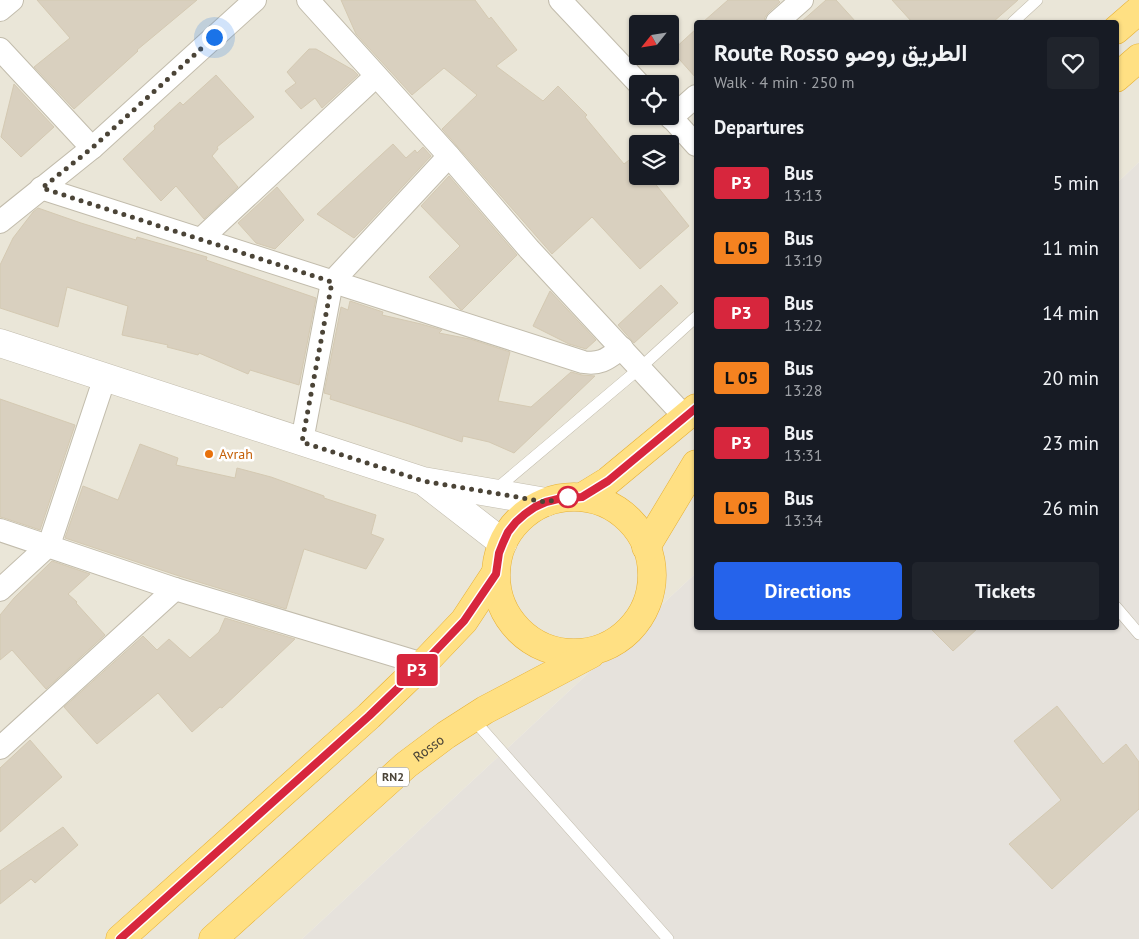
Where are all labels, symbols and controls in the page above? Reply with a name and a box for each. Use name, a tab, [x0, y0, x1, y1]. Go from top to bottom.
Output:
north arrow	[629, 15, 679, 65]
map controls	[629, 15, 679, 185]
your location	[202, 25, 227, 50]
text: Route Rosso الطريق روصو	[714, 37, 967, 68]
button: heart	[1047, 37, 1099, 89]
text: Walk · 4 min · 250 m	[714, 72, 854, 92]
button: locate	[629, 75, 679, 125]
text: Departures	[714, 115, 804, 139]
button: layers	[629, 135, 679, 185]
text: Bus	[784, 161, 813, 185]
text: P3	[731, 171, 752, 194]
text: 5 min	[1053, 171, 1099, 195]
text: 13:13	[784, 185, 822, 205]
text: Bus	[784, 226, 813, 250]
text: L 05	[725, 236, 758, 259]
text: 11 min	[1042, 236, 1099, 260]
text: 13:19	[784, 250, 822, 270]
text: Bus	[784, 291, 813, 315]
text: P3	[731, 301, 752, 324]
text: 14 min	[1042, 301, 1099, 325]
text: 13:22	[784, 315, 822, 335]
text: Bus	[784, 356, 813, 380]
text: L 05	[725, 366, 758, 389]
text: 20 min	[1042, 366, 1099, 390]
text: 13:28	[784, 380, 822, 400]
text: Bus	[784, 421, 813, 445]
text: P3	[731, 431, 752, 454]
text: 23 min	[1042, 431, 1099, 455]
place label: Avrah	[219, 445, 253, 463]
text: 13:31	[784, 445, 822, 465]
marker: Avrah	[203, 448, 215, 460]
unlabelled marker	[557, 486, 579, 508]
text: Bus	[784, 486, 813, 510]
text: L 05	[725, 496, 758, 519]
text: 26 min	[1042, 496, 1099, 520]
text: 13:34	[784, 510, 822, 530]
button: Directions	[714, 562, 902, 620]
button: Tickets	[912, 562, 1099, 620]
line badge: P3	[394, 654, 440, 686]
text: P3	[407, 658, 427, 681]
street label: Rosso	[409, 731, 448, 766]
road number: RN2	[377, 768, 409, 786]

